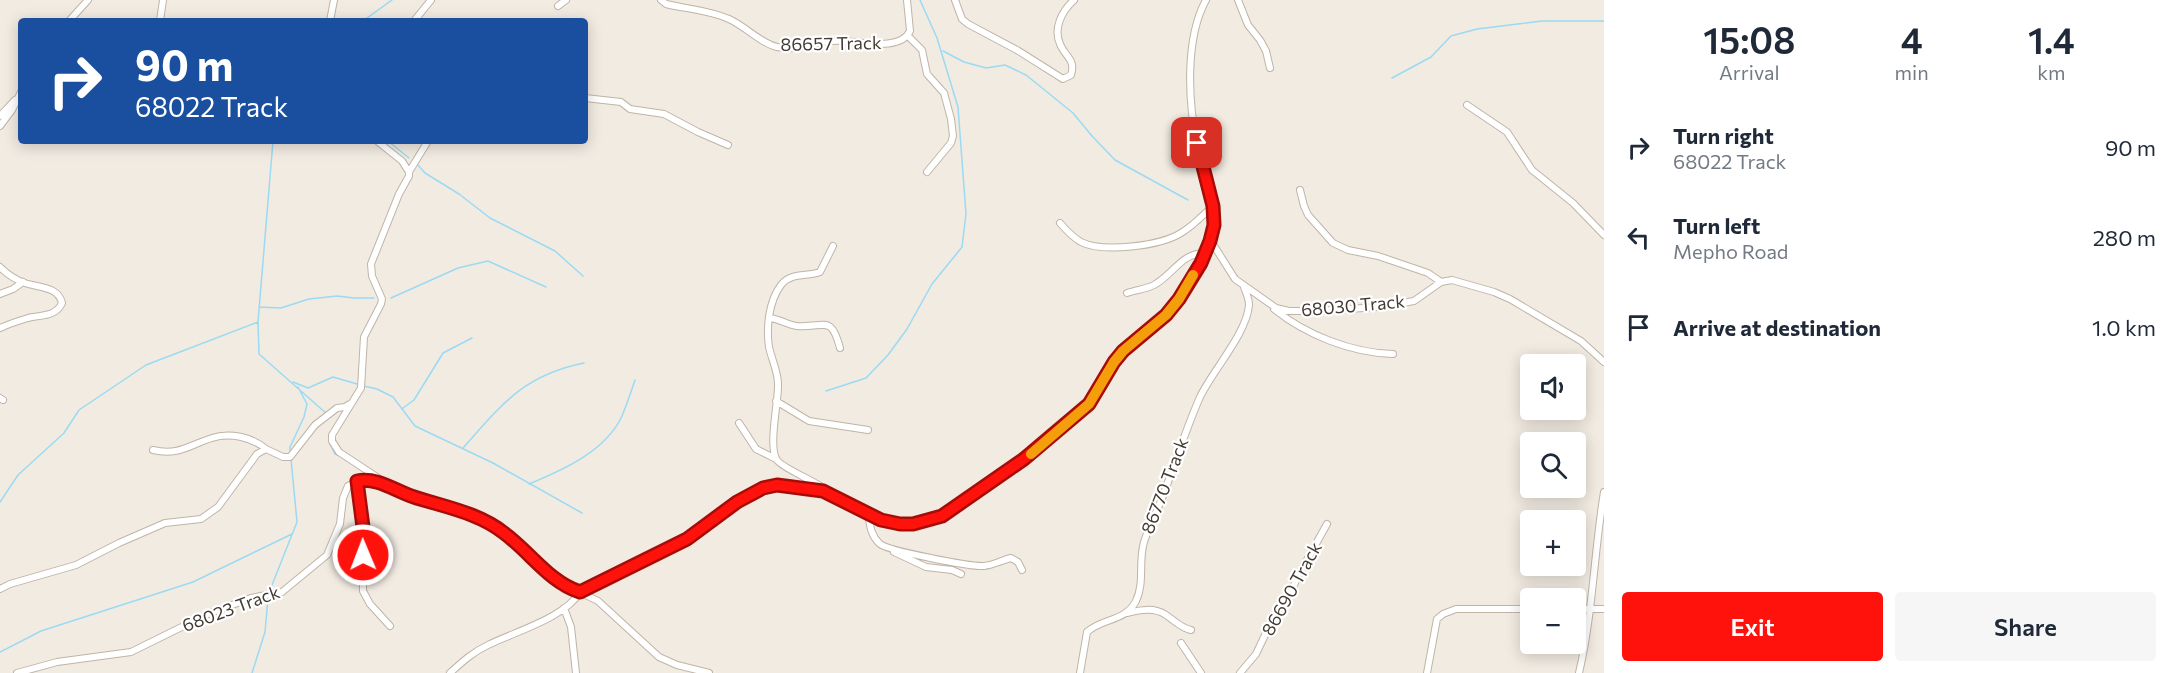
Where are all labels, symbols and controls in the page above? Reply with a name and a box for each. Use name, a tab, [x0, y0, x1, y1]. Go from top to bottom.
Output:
text: 15:08	[1703, 17, 1795, 61]
text: 4	[1901, 17, 1923, 61]
text: 1.4	[2028, 17, 2075, 61]
street label: 86657 Track	[780, 31, 882, 55]
text: 90 m	[135, 38, 234, 90]
icon: right	[36, 42, 114, 120]
text: Arrival	[1719, 60, 1780, 84]
text: min	[1895, 60, 1929, 84]
text: km	[2037, 60, 2065, 84]
text: 68022 Track	[135, 90, 288, 123]
pin	[1171, 117, 1222, 168]
text: Turn right	[1673, 122, 1774, 149]
icon: arrive	[1180, 126, 1213, 159]
icon: right	[1622, 131, 1655, 164]
text: 90 m	[2105, 134, 2156, 161]
text: 68022 Track	[1673, 149, 1786, 173]
text: Turn left	[1673, 212, 1760, 239]
icon: left	[1622, 221, 1655, 254]
text: 280 m	[2093, 224, 2156, 251]
text: Mepho Road	[1673, 239, 1788, 263]
street label: 68030 Track	[1300, 289, 1406, 321]
icon: arrive	[1622, 311, 1655, 344]
text: Arrive at destination	[1673, 314, 1881, 341]
text: 1.0 km	[2092, 314, 2156, 341]
map controls	[1520, 354, 1586, 654]
button: sound	[1520, 354, 1586, 420]
button: search	[1520, 432, 1586, 498]
street label: 86770 Track	[1136, 434, 1193, 537]
button: +	[1520, 510, 1586, 576]
position arrow	[331, 523, 395, 587]
street label: 86690 Track	[1256, 538, 1326, 639]
street label: 68023 Track	[179, 580, 283, 636]
button: −	[1520, 588, 1586, 654]
button: Exit	[1622, 592, 1883, 661]
button: Share	[1895, 592, 2156, 661]

